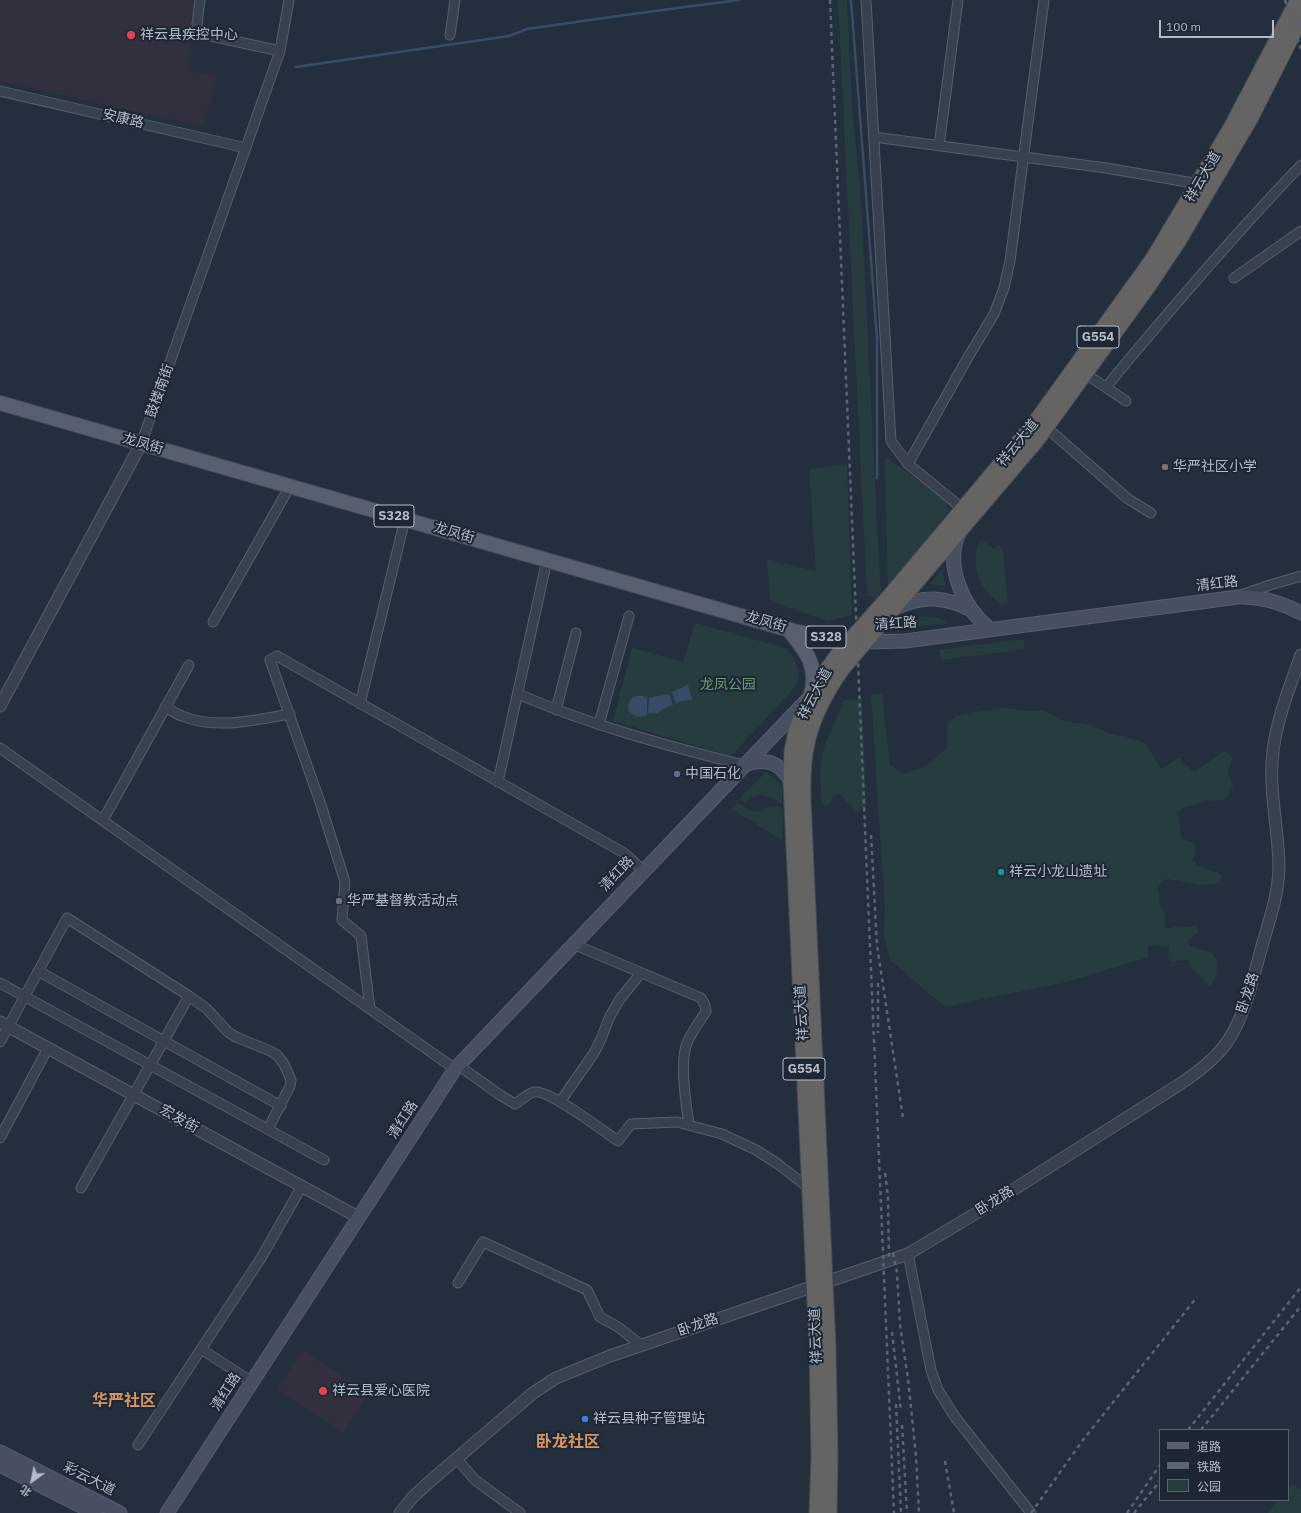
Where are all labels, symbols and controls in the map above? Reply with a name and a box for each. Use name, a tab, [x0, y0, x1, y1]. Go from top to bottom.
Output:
scale bar	[1161, 12, 1276, 38]
text: 100 m	[1166, 19, 1201, 34]
place label: 祥云县疾控中心	[140, 27, 238, 43]
marker: 祥云县疾控中心	[125, 29, 137, 41]
street label: 安康路	[101, 106, 145, 132]
street label: 祥云大道	[1182, 149, 1224, 205]
road number: G554	[1077, 326, 1119, 348]
street label: 鼓楼南街	[143, 362, 177, 420]
street label: 祥云大道	[994, 416, 1042, 470]
street label: 龙凤街	[120, 430, 166, 458]
place label: 华严社区小学	[1173, 459, 1257, 475]
marker: 华严社区小学	[1160, 462, 1170, 472]
road number: S328	[374, 505, 414, 527]
street label: 龙凤街	[431, 519, 477, 547]
street label: 清红路	[1195, 573, 1239, 595]
street label: 龙凤街	[743, 608, 789, 636]
street label: 清红路	[874, 614, 918, 634]
road number: S328	[806, 626, 846, 648]
street label: 祥云大道	[794, 665, 836, 723]
park label: 龙凤公园	[700, 677, 756, 693]
place label: 中国石化	[685, 766, 741, 782]
marker: 中国石化	[672, 769, 682, 779]
street label: 清红路	[596, 853, 638, 895]
place label: 祥云小龙山遗址	[1009, 864, 1107, 880]
marker: 祥云小龙山遗址	[996, 867, 1006, 877]
place label: 华严基督教活动点	[347, 893, 459, 909]
marker: 华严基督教活动点	[334, 896, 344, 906]
street label: 卧龙路	[1234, 970, 1262, 1016]
street label: 祥云大道	[792, 985, 812, 1041]
road number: G554	[783, 1058, 825, 1080]
street label: 清红路	[385, 1098, 421, 1142]
street label: 宏发街	[157, 1101, 201, 1137]
street label: 卧龙路	[973, 1183, 1017, 1219]
street label: 祥云大道	[807, 1308, 825, 1364]
street label: 卧龙路	[675, 1310, 721, 1340]
street label: 清红路	[208, 1370, 244, 1414]
place label: 祥云县爱心医院	[332, 1383, 430, 1399]
marker: 祥云县爱心医院	[317, 1385, 329, 1397]
district label: 华严社区	[92, 1391, 156, 1411]
place label: 祥云县种子管理站	[593, 1411, 705, 1427]
marker: 祥云县种子管理站	[580, 1414, 590, 1424]
legend	[1159, 1429, 1289, 1501]
district label: 卧龙社区	[536, 1432, 600, 1452]
text: 道路	[1197, 1439, 1221, 1454]
street label: 彩云大道	[60, 1459, 118, 1499]
text: 铁路	[1197, 1459, 1221, 1474]
north arrow	[12, 1461, 52, 1501]
text: 公园	[1197, 1479, 1221, 1494]
text: 北	[17, 1482, 34, 1500]

